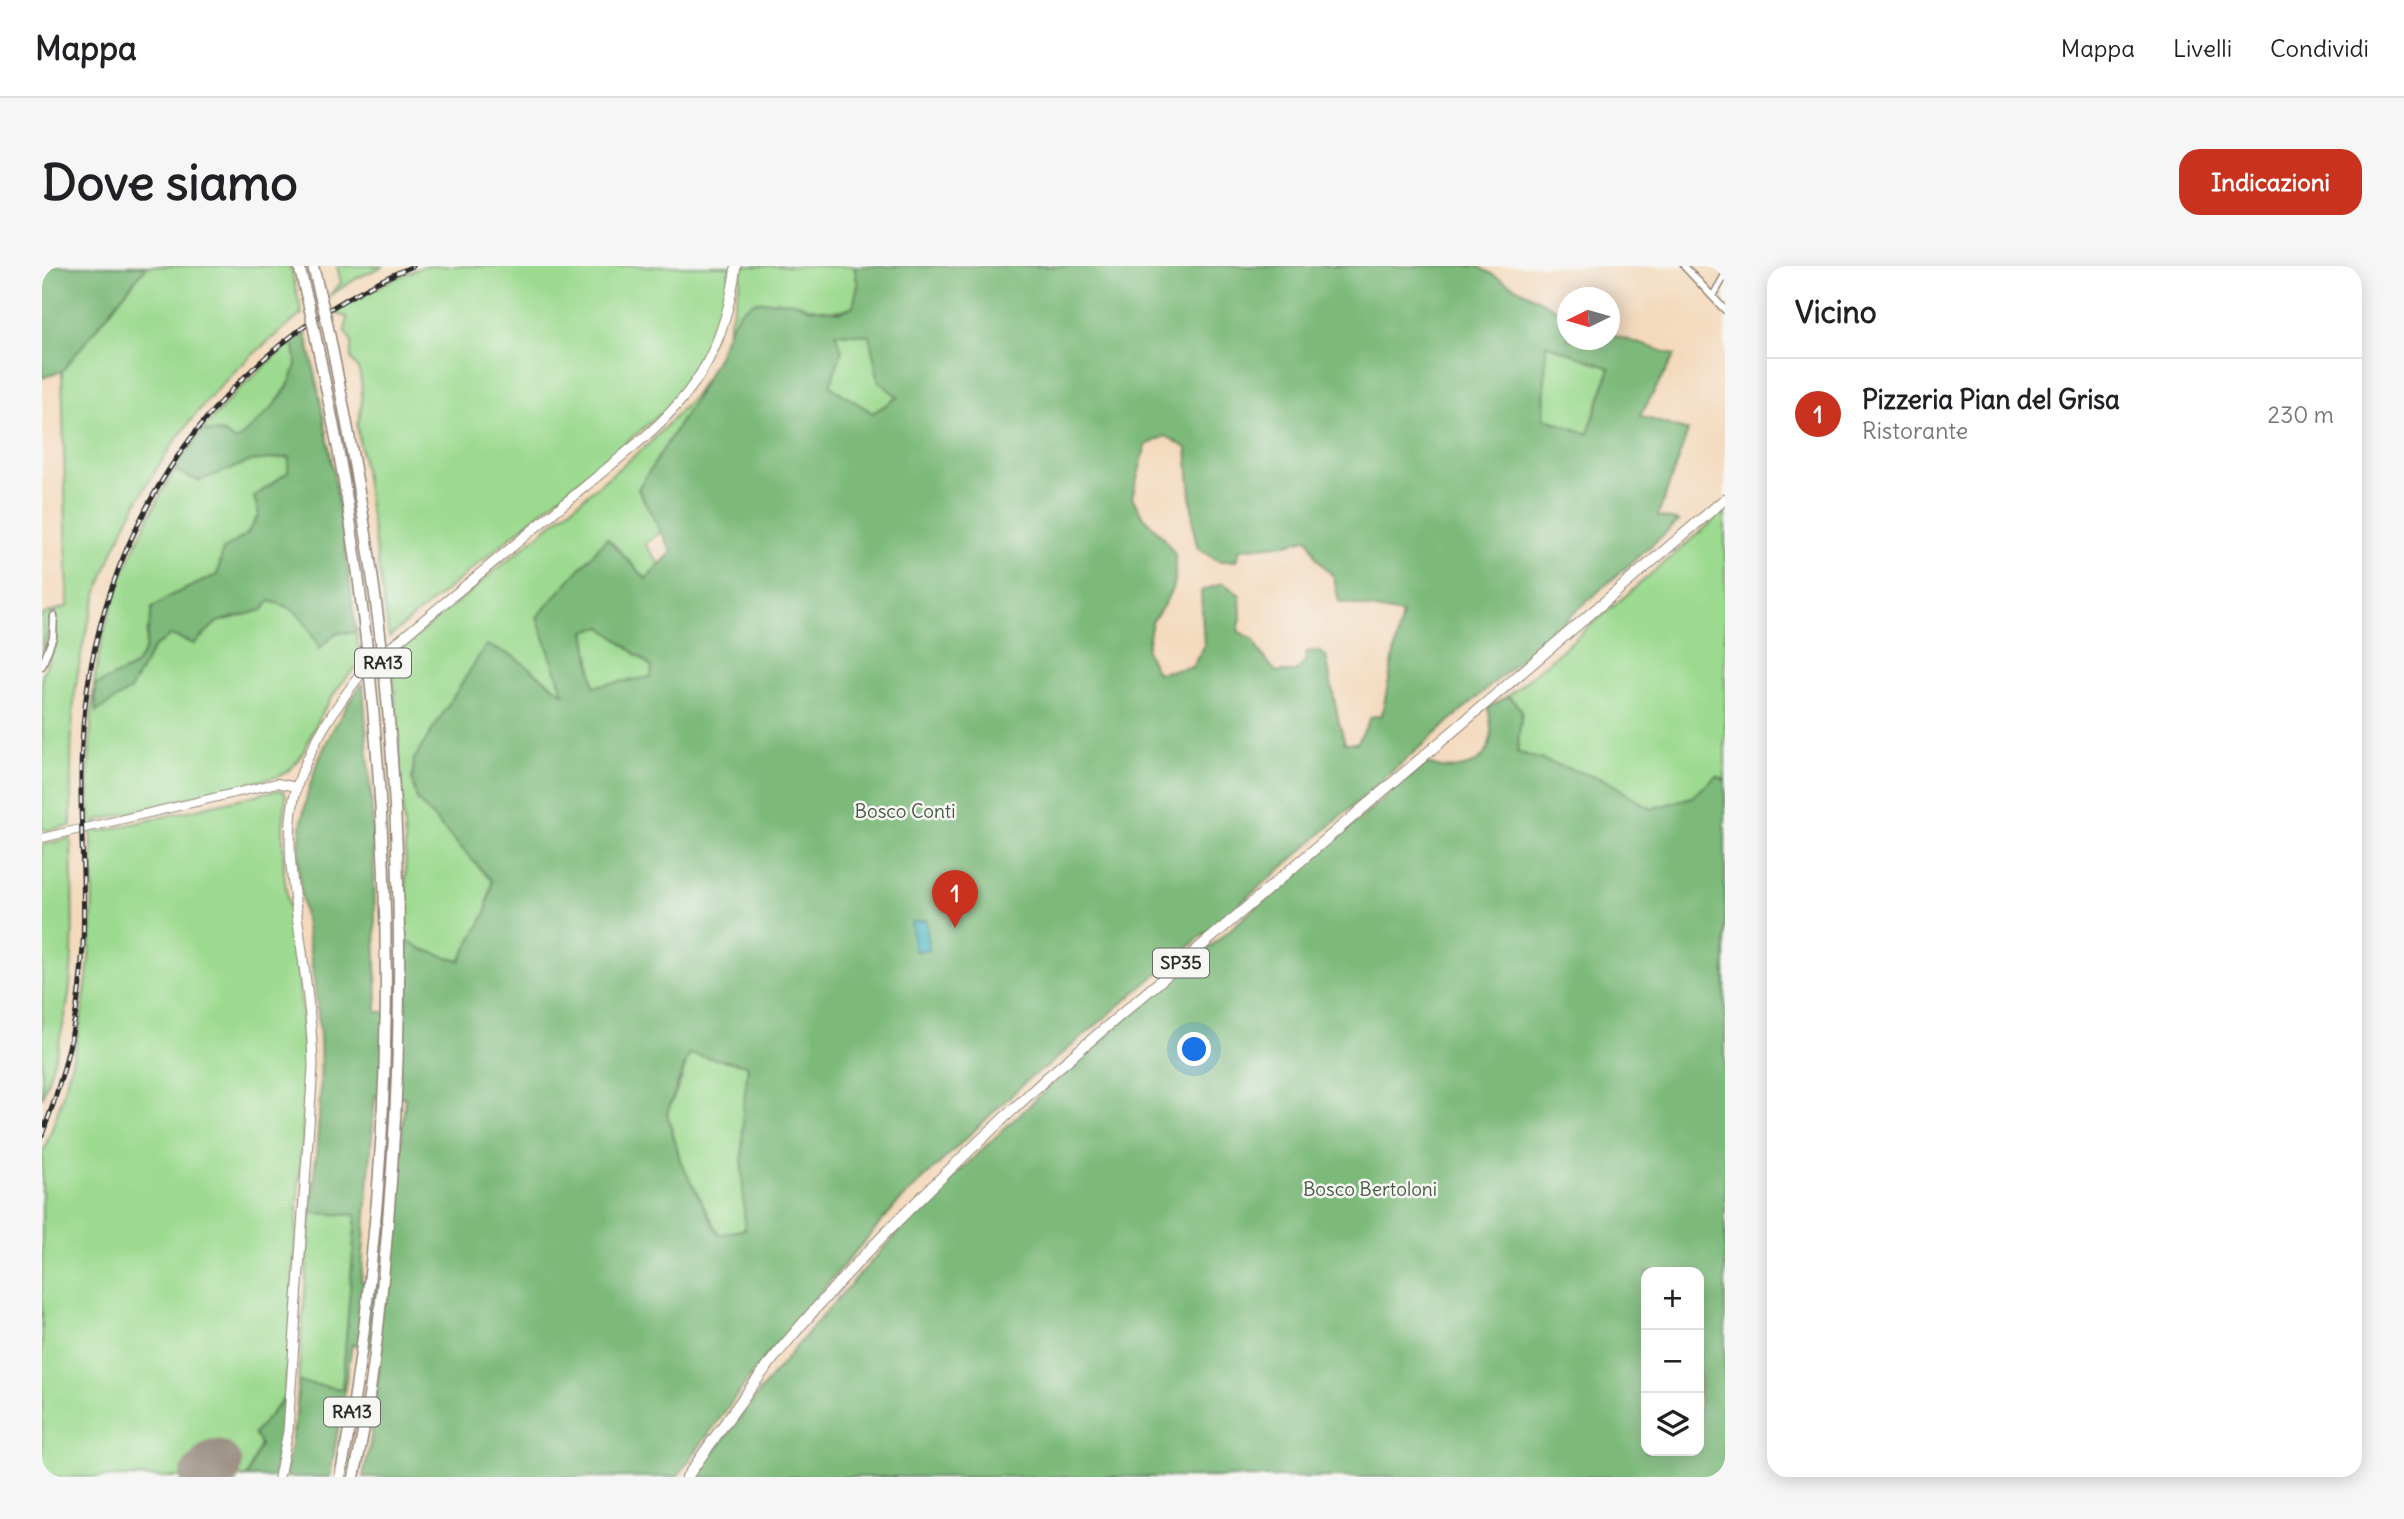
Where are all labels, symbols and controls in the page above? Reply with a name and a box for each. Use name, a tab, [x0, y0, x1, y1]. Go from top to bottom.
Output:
text: Mappa	[35, 27, 137, 69]
text: Mappa	[2061, 33, 2135, 63]
text: Livelli	[2173, 33, 2232, 63]
text: Condividi	[2270, 33, 2369, 63]
button: Indicazioni	[2179, 149, 2362, 215]
text: Dove siamo	[42, 152, 298, 213]
north arrow	[1557, 287, 1620, 350]
text: Vicino	[1795, 293, 1877, 331]
text: Pizzeria Pian del Grisa	[1862, 383, 2120, 416]
text: 1	[1813, 400, 1823, 429]
text: 230 m	[2268, 400, 2334, 429]
text: Ristorante	[1862, 416, 1968, 445]
road number: RA13	[355, 648, 411, 678]
park label: Bosco Conti	[855, 799, 955, 823]
pin: 1	[932, 870, 978, 928]
road number: SP35	[1153, 948, 1209, 978]
your location	[1177, 1032, 1211, 1066]
park label: Bosco Bertoloni	[1303, 1177, 1437, 1201]
map controls	[1641, 1267, 1704, 1456]
button: +	[1641, 1267, 1704, 1330]
button: −	[1641, 1330, 1704, 1393]
button: layers	[1641, 1393, 1704, 1456]
road number: RA13	[324, 1398, 380, 1427]

